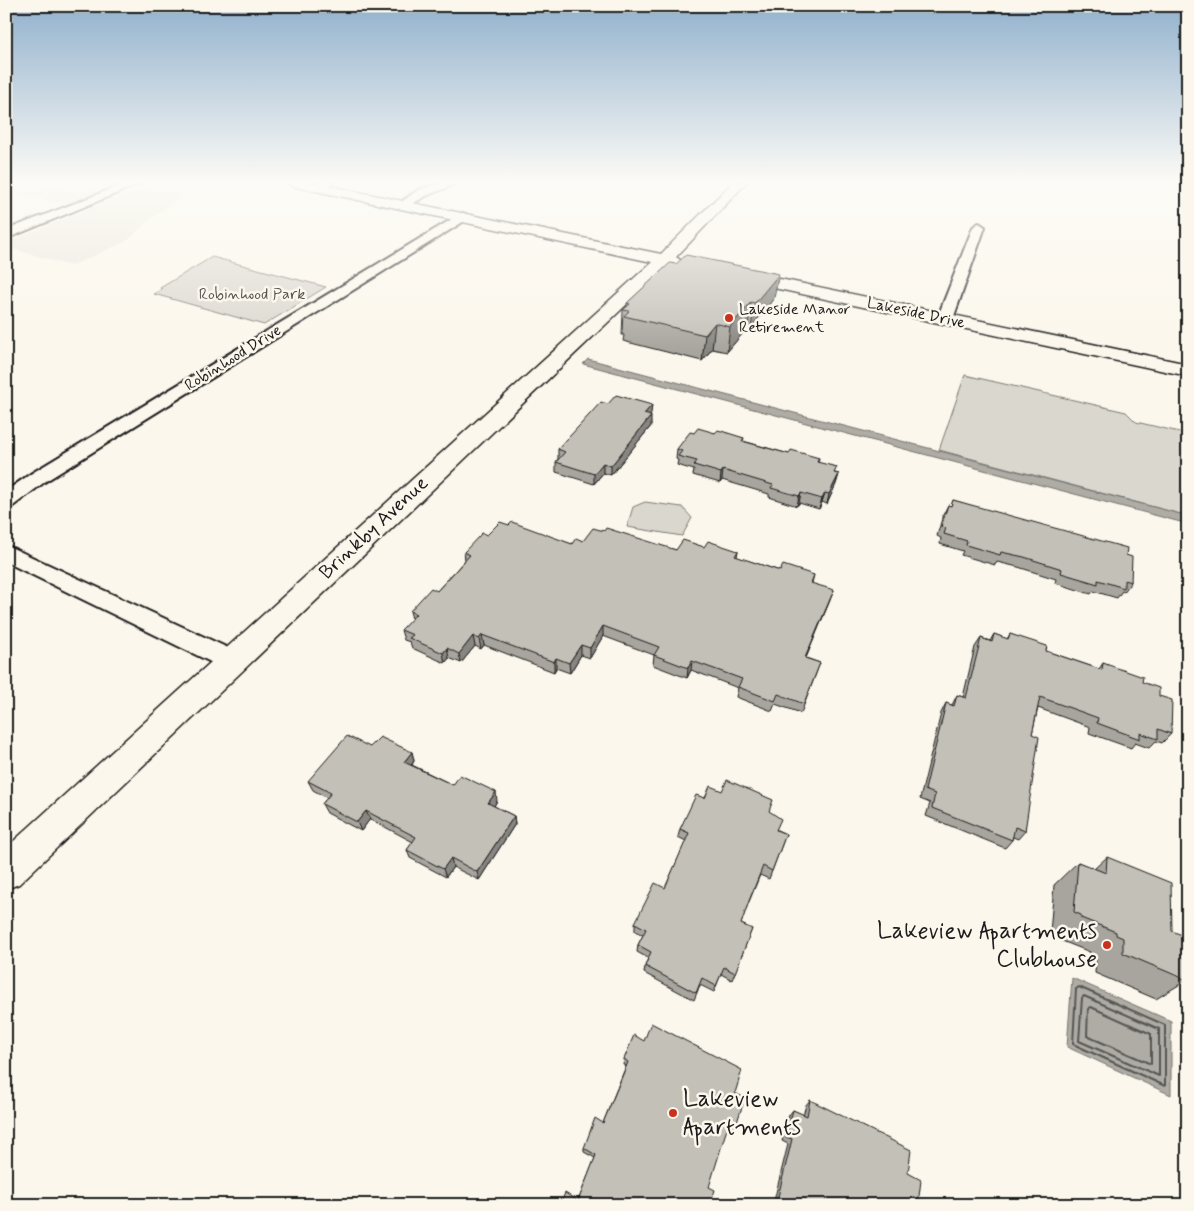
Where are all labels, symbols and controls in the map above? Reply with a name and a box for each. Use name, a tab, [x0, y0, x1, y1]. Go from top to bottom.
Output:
park label: Robinhood Park	[199, 284, 305, 305]
street label: Lakeside Drive	[865, 292, 968, 334]
place label: Lakeside Manor Retirement	[739, 299, 851, 338]
marker: Lakeside Manor Retirement	[723, 312, 735, 324]
street label: Robinhood Drive	[181, 320, 285, 396]
street label: Brinkby Avenue	[313, 470, 435, 586]
place label: Lakeview Apartments Clubhouse	[877, 916, 1097, 975]
marker: Lakeview Apartments Clubhouse	[1101, 939, 1113, 951]
place label: Lakeview Apartments	[683, 1084, 801, 1146]
marker: Lakeview Apartments	[667, 1107, 679, 1119]

